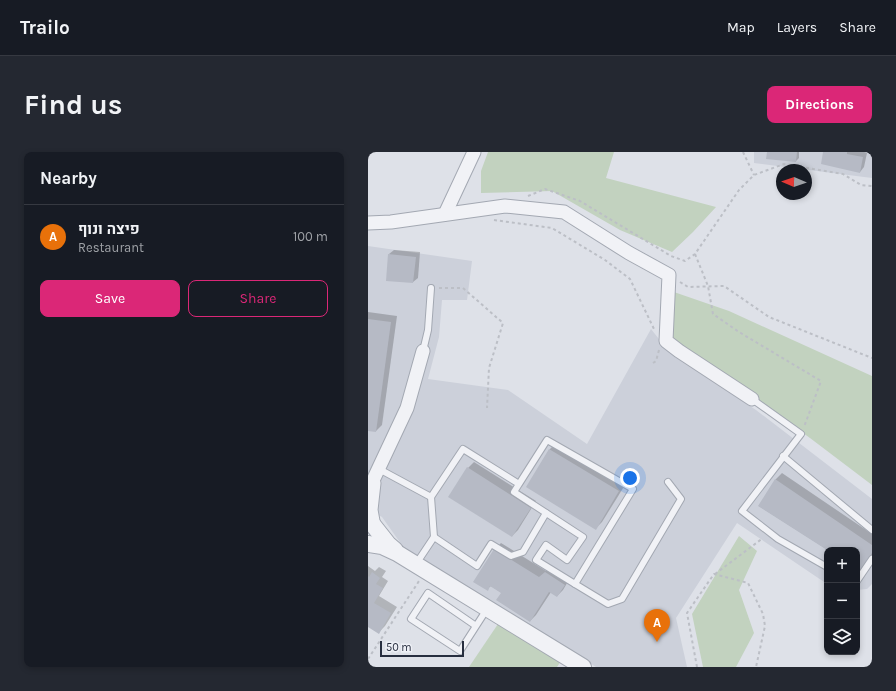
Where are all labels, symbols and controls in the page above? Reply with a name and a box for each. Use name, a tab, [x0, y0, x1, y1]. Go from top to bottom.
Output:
text: Trailo	[20, 17, 70, 39]
text: Map	[727, 19, 755, 36]
text: Layers	[777, 19, 817, 36]
text: Share	[839, 19, 876, 36]
button: Directions	[767, 86, 872, 123]
text: Find us	[24, 88, 123, 121]
north arrow	[776, 164, 812, 200]
text: Nearby	[40, 168, 97, 188]
text: פיצה ונוף	[78, 220, 140, 238]
text: A	[49, 229, 57, 244]
text: 100 m	[293, 229, 328, 244]
text: Restaurant	[78, 240, 144, 255]
button: Save	[40, 280, 180, 317]
button: Share	[188, 280, 328, 317]
your location	[620, 468, 640, 488]
map controls	[824, 547, 860, 655]
button: +	[824, 547, 860, 583]
button: −	[824, 583, 860, 619]
pin: A	[644, 609, 670, 642]
button: layers	[824, 619, 860, 655]
scale bar	[380, 639, 464, 658]
text: 50 m	[386, 641, 412, 654]

